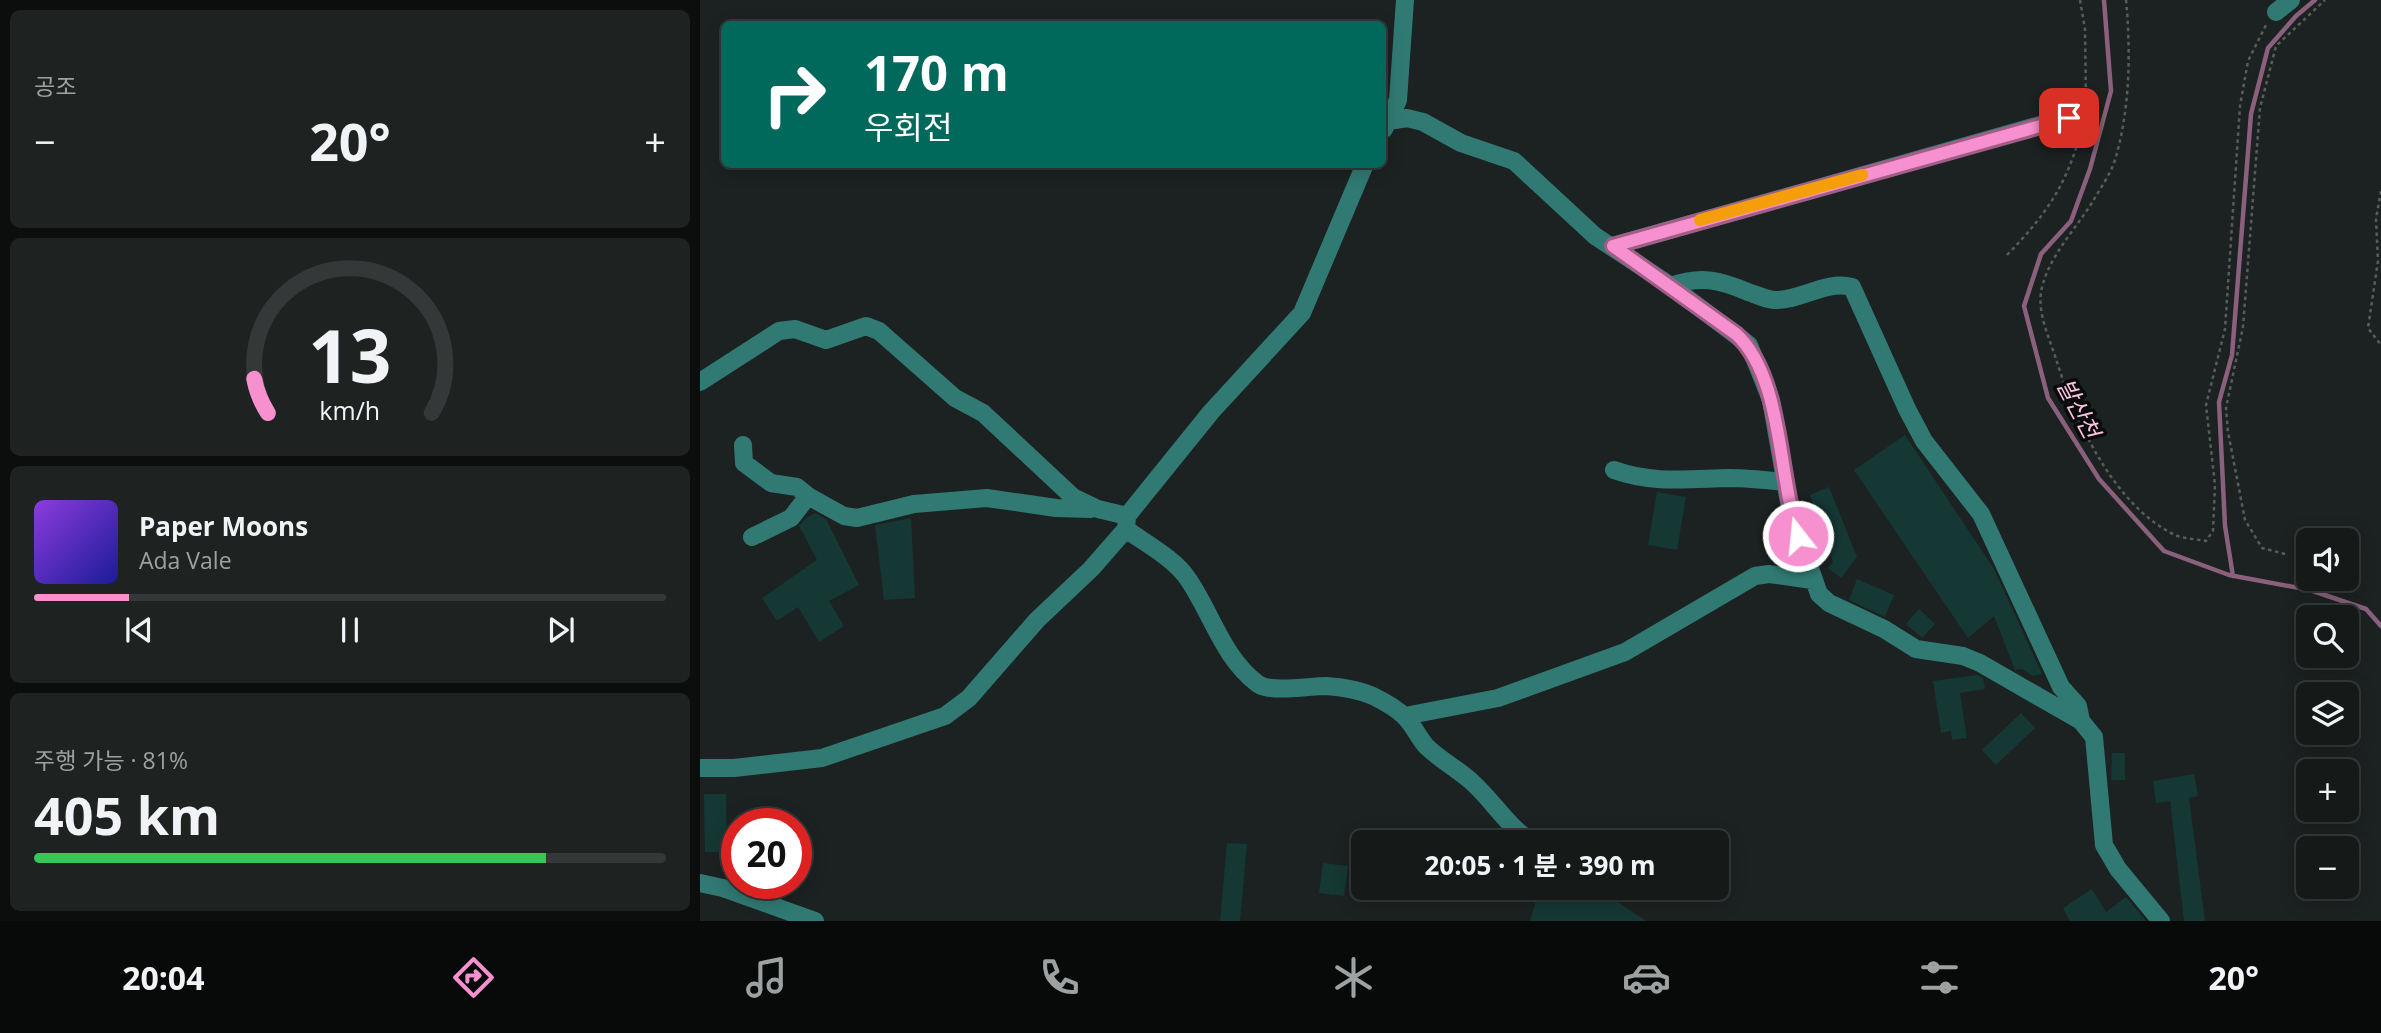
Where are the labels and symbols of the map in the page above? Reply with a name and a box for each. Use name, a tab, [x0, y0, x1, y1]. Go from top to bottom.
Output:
pin	[2039, 88, 2099, 148]
water label: 발산천	[2050, 372, 2109, 446]
position arrow	[1761, 499, 1835, 573]
speed limit sign: 20	[721, 808, 812, 899]

